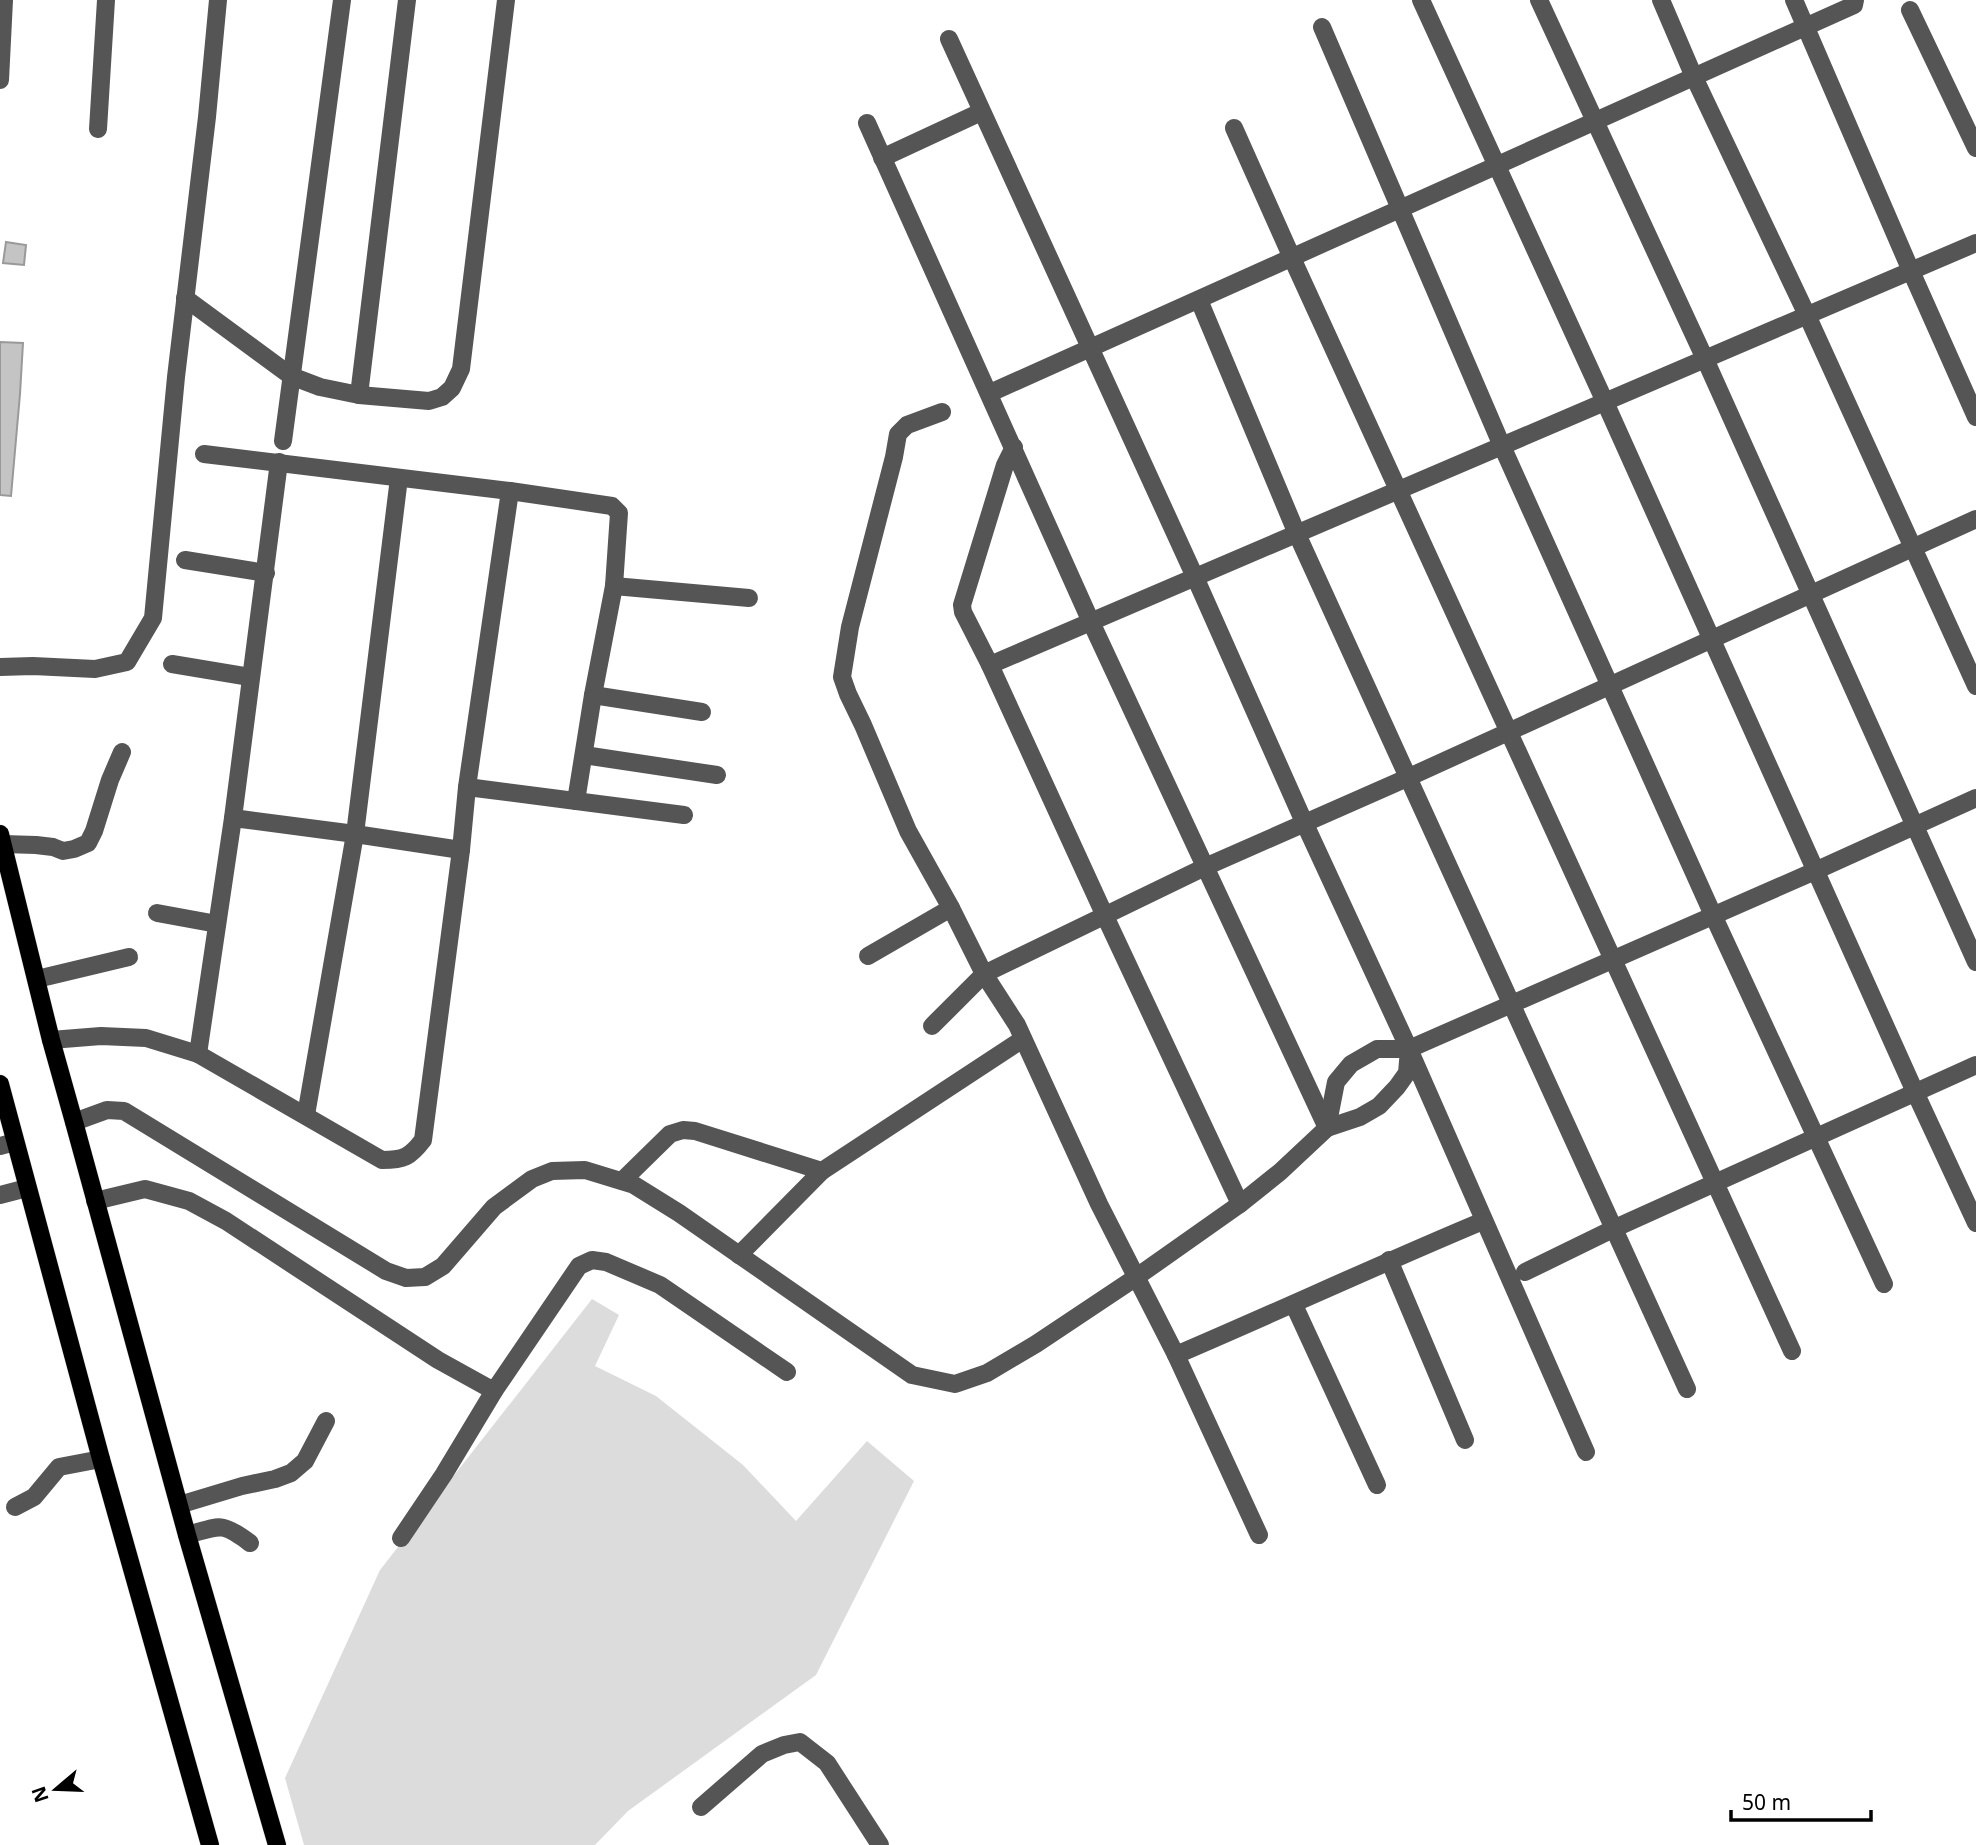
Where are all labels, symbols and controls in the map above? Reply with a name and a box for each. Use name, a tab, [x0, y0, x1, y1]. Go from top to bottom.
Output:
north arrow	[21, 1754, 91, 1824]
scale bar	[1731, 1778, 1871, 1822]
text: N	[25, 1783, 55, 1806]
text: 50 m	[1742, 1788, 1791, 1816]

